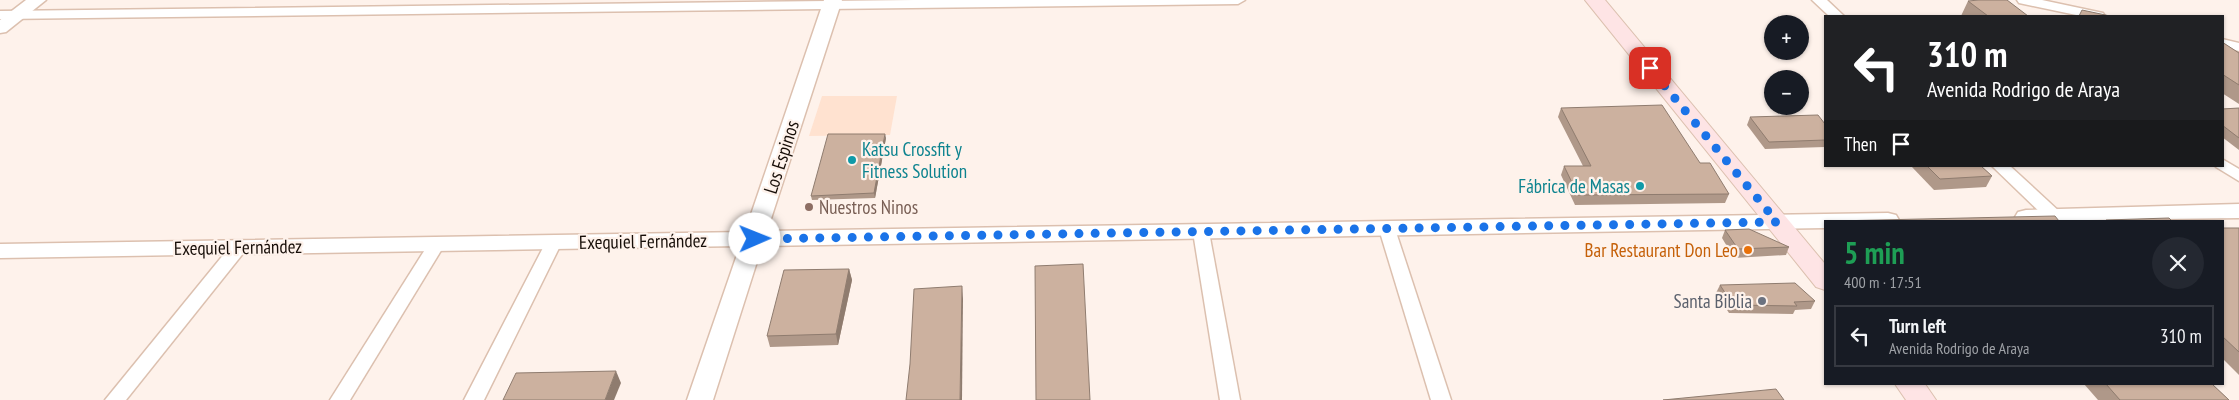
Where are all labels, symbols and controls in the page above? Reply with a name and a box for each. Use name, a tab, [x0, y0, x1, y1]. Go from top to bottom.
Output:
map controls	[1764, 15, 1809, 115]
button: +	[1764, 15, 1809, 60]
text: 310 m	[1927, 31, 2008, 77]
icon: left	[1844, 35, 1909, 100]
pin	[1629, 47, 1671, 89]
icon: arrive	[1636, 54, 1664, 82]
button: −	[1764, 70, 1809, 115]
text: Avenida Rodrigo de Araya	[1927, 75, 2120, 103]
street label: Los Espinos	[758, 117, 804, 197]
icon: arrive	[1887, 130, 1915, 158]
text: Then	[1844, 132, 1877, 156]
place label: Katsu Crossfit y Fitness Solution	[862, 137, 967, 183]
marker: Katsu Crossfit y Fitness Solution	[846, 154, 858, 166]
place label: Fábrica de Masas	[1518, 174, 1630, 198]
marker: Fábrica de Masas	[1634, 180, 1646, 192]
place label: Nuestros Ninos	[819, 195, 918, 219]
marker: Nuestros Ninos	[803, 201, 815, 213]
position arrow	[728, 212, 780, 264]
street label: Exequiel Fernández	[579, 228, 707, 254]
text: 5 min	[1844, 233, 1905, 272]
street label: Exequiel Fernández	[174, 234, 302, 260]
button: close	[2152, 237, 2204, 289]
place label: Bar Restaurant Don Leo	[1585, 238, 1738, 262]
marker: Bar Restaurant Don Leo	[1742, 244, 1754, 256]
text: 400 m · 17:51	[1844, 272, 1922, 292]
place label: Santa Biblia	[1674, 289, 1752, 313]
marker: Santa Biblia	[1756, 295, 1768, 307]
text: Turn left	[1889, 314, 1946, 338]
icon: left	[1846, 322, 1874, 350]
text: 310 m	[2160, 324, 2202, 348]
text: Avenida Rodrigo de Araya	[1889, 338, 2029, 358]

